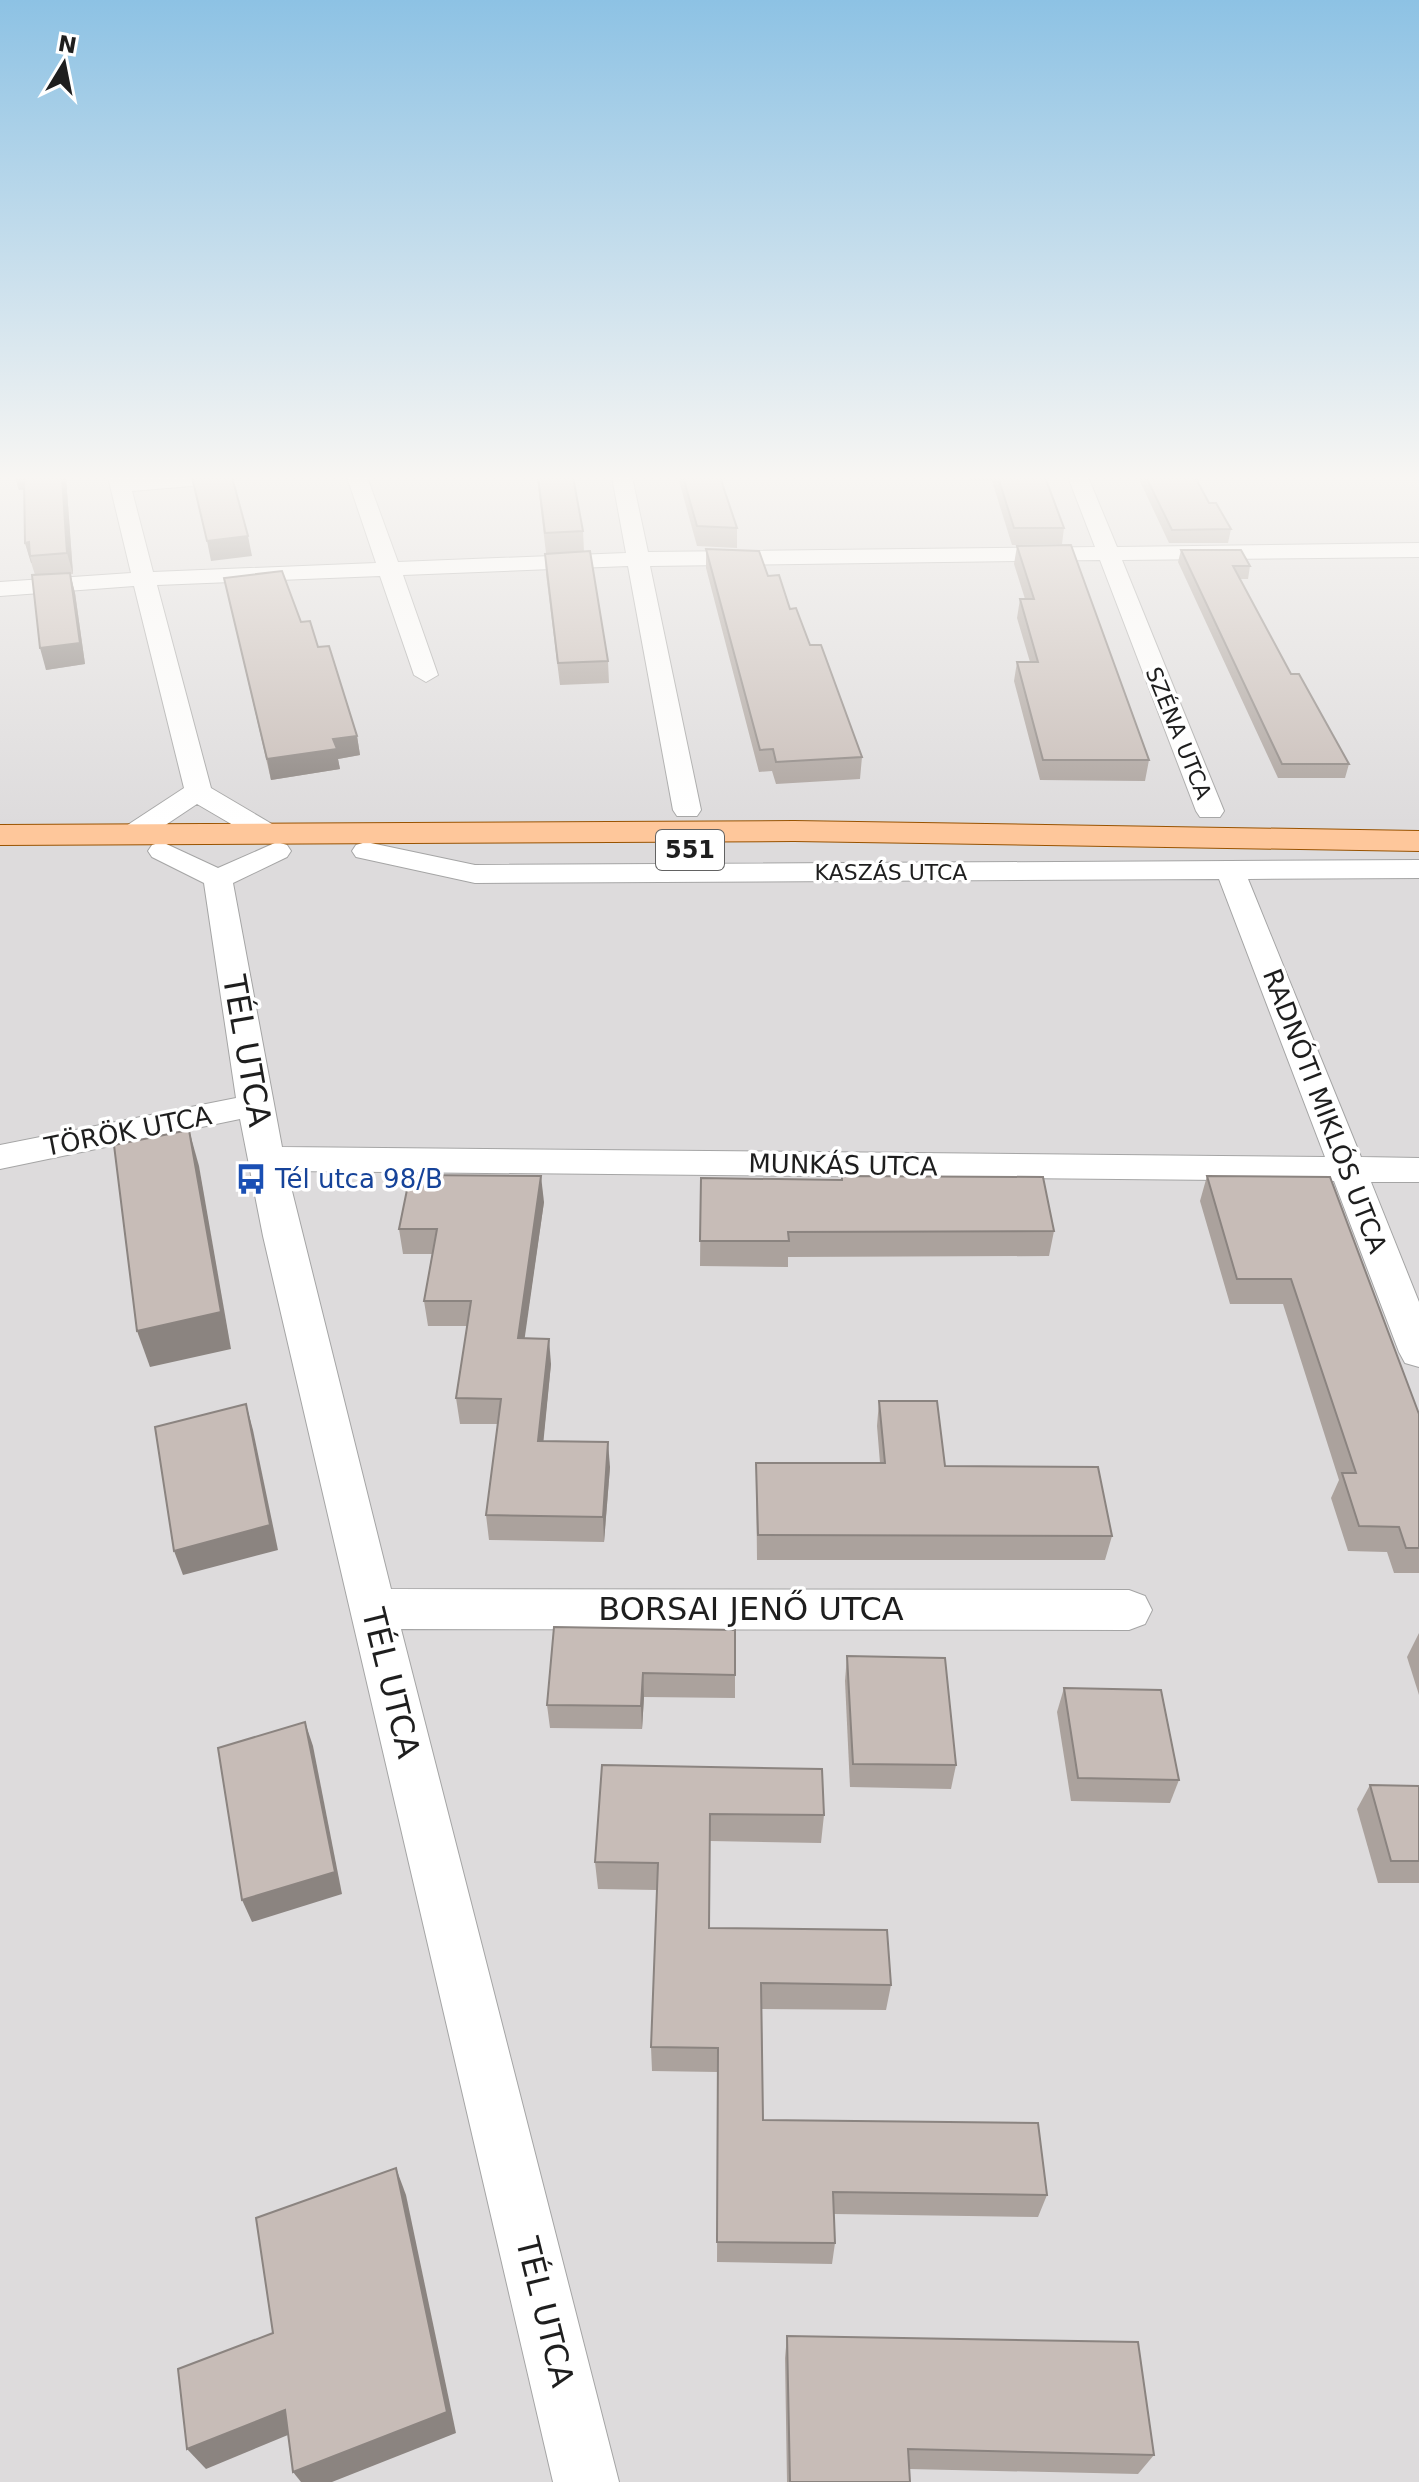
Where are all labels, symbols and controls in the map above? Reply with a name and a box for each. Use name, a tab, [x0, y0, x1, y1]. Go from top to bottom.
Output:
north arrow	[24, 24, 104, 104]
text: N	[56, 31, 79, 59]
street label: SZÉNA UTCA	[1141, 664, 1216, 803]
road number: 551	[656, 830, 724, 870]
street label: KASZÁS UTCA	[815, 860, 967, 885]
street label: RADNÓTI MIKLÓS UTCA	[1257, 964, 1394, 1257]
street label: TÉL UTCA	[215, 971, 279, 1130]
street label: TÖRÖK UTCA	[41, 1099, 214, 1162]
street label: MUNKÁS UTCA	[748, 1147, 938, 1182]
bus stop icon: Tél utca 98/B	[234, 1162, 268, 1196]
place label: Tél utca 98/B	[274, 1164, 443, 1194]
street label: BORSAI JENŐ UTCA	[598, 1589, 904, 1628]
street label: TÉL UTCA	[354, 1603, 428, 1762]
street label: TÉL UTCA	[508, 2232, 582, 2391]

